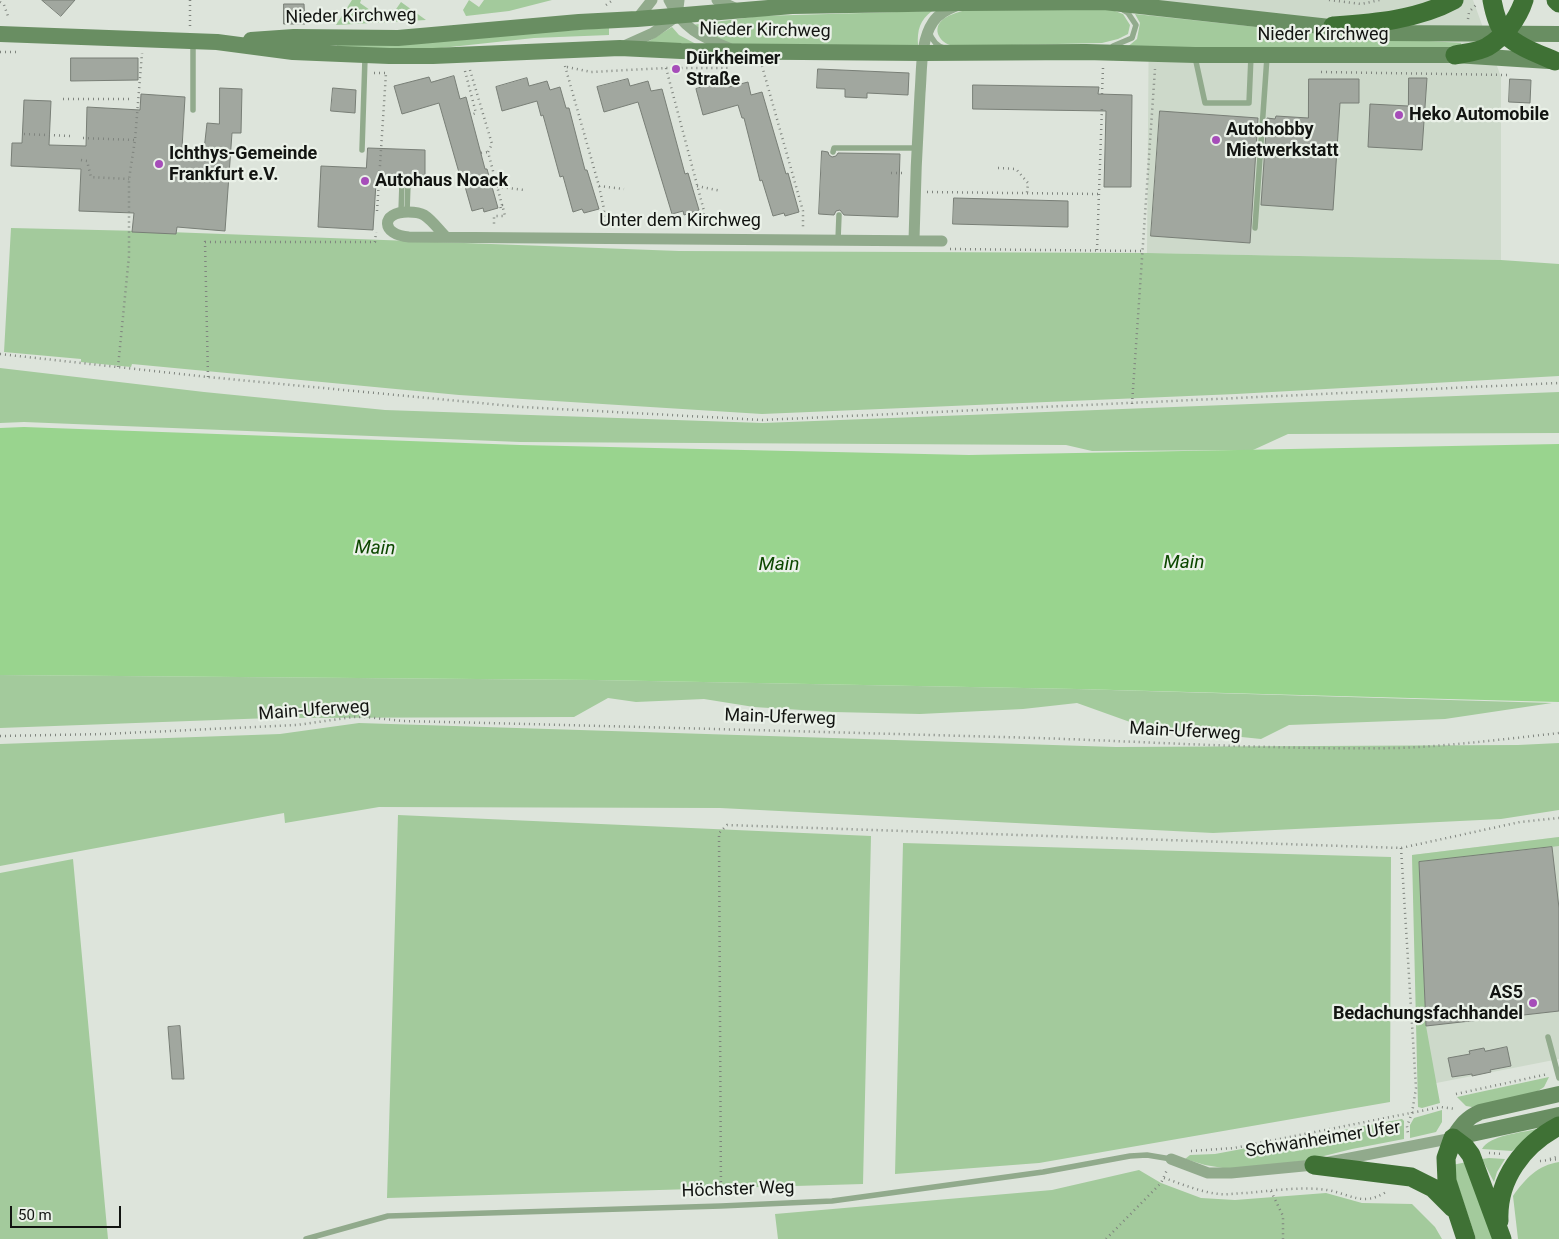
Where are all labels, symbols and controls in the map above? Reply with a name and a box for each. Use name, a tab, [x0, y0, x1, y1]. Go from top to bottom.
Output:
street label: Nieder Kirchweg	[285, 5, 417, 29]
street label: Nieder Kirchweg	[699, 19, 831, 43]
street label: Nieder Kirchweg	[1257, 24, 1389, 46]
place label: Dürkheimer Straße	[686, 48, 780, 90]
marker: Dürkheimer Straße	[670, 63, 682, 75]
place label: Heko Automobile	[1409, 104, 1549, 126]
marker: Heko Automobile	[1393, 109, 1405, 121]
place label: Autohobby Mietwerkstatt	[1226, 119, 1339, 162]
marker: Autohobby Mietwerkstatt	[1210, 134, 1222, 146]
place label: Ichthys-Gemeinde Frankfurt e.V.	[169, 143, 317, 186]
marker: Ichthys-Gemeinde Frankfurt e.V.	[153, 158, 165, 170]
place label: Autohaus Noack	[375, 170, 508, 192]
marker: Autohaus Noack	[359, 175, 371, 187]
street label: Unter dem Kirchweg	[599, 210, 761, 232]
water label: Main	[354, 537, 396, 561]
water label: Main	[1164, 552, 1204, 574]
water label: Main	[759, 554, 799, 576]
street label: Main-Uferweg	[258, 696, 370, 726]
street label: Main-Uferweg	[724, 705, 836, 731]
street label: Main-Uferweg	[1129, 718, 1241, 746]
place label: AS5 Bedachungsfachhandel	[1333, 982, 1523, 1024]
marker: AS5 Bedachungsfachhandel	[1527, 997, 1539, 1009]
street label: Schwanheimer Ufer	[1244, 1117, 1402, 1163]
street label: Höchster Weg	[681, 1177, 795, 1203]
scale bar	[12, 1196, 124, 1228]
text: 50 m	[18, 1206, 52, 1224]

